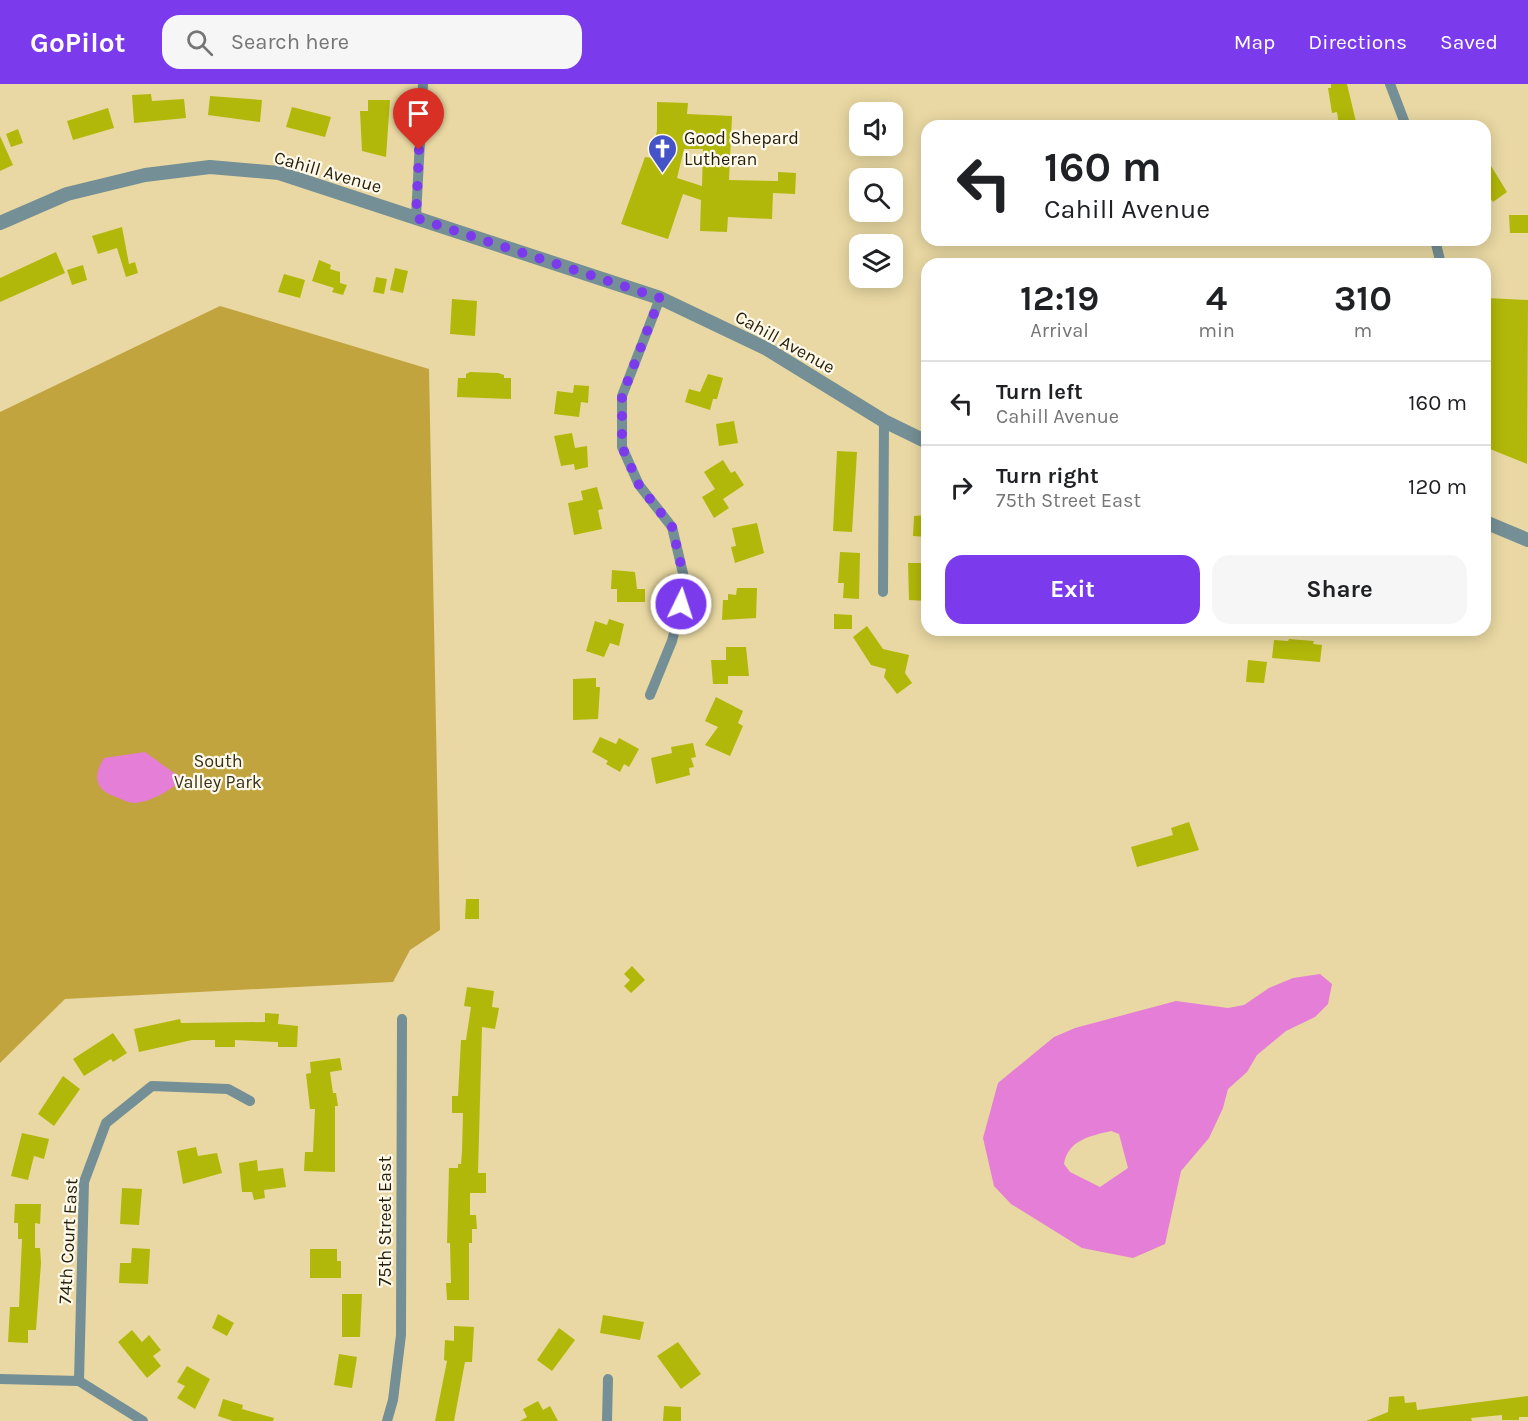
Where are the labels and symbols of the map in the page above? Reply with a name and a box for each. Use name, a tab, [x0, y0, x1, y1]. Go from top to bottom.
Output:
pin	[393, 88, 444, 150]
place label: Good Shepard Lutheran	[684, 127, 799, 170]
church icon: Good Shepard Lutheran	[647, 132, 679, 174]
street label: Cahill Avenue	[272, 146, 384, 198]
street label: Cahill Avenue	[731, 306, 839, 378]
position arrow	[649, 572, 713, 636]
park label: South Valley Park	[174, 750, 262, 793]
street label: 75th Street East	[374, 1156, 396, 1286]
street label: 74th Court East	[54, 1177, 82, 1304]

